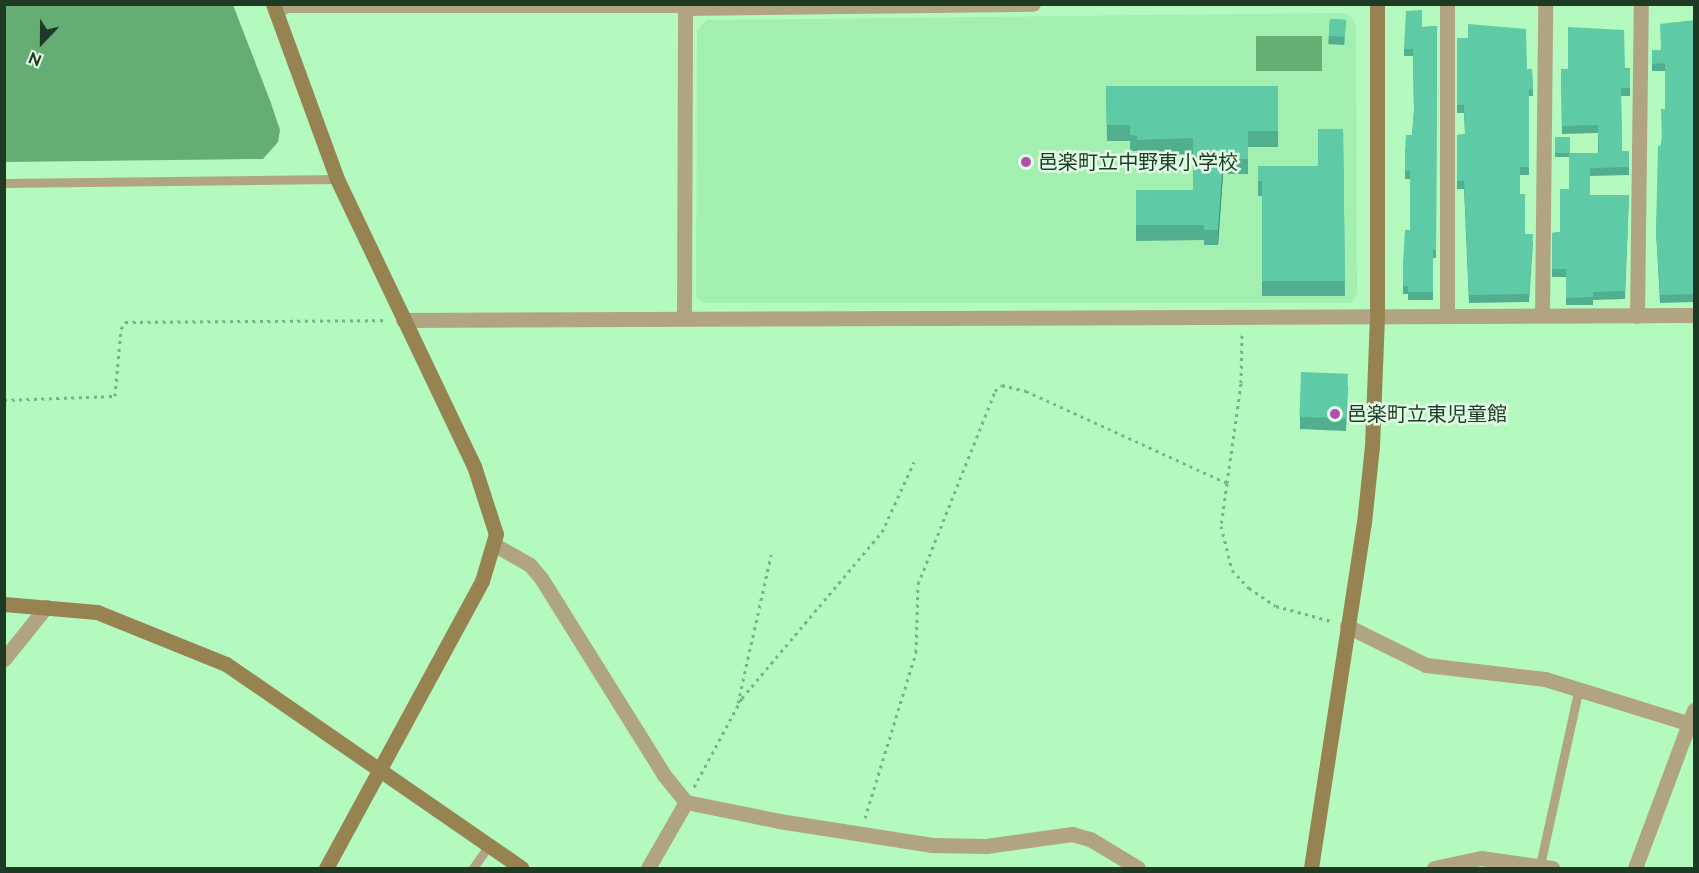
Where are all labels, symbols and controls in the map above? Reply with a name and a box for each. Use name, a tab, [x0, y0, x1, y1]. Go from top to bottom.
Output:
north arrow	[12, 12, 72, 72]
text: N	[26, 48, 44, 70]
place label: 邑楽町立中野東小学校	[1038, 150, 1238, 174]
marker: 邑楽町立中野東小学校	[1019, 155, 1033, 169]
place label: 邑楽町立東児童館	[1347, 402, 1507, 426]
marker: 邑楽町立東児童館	[1328, 407, 1342, 421]

